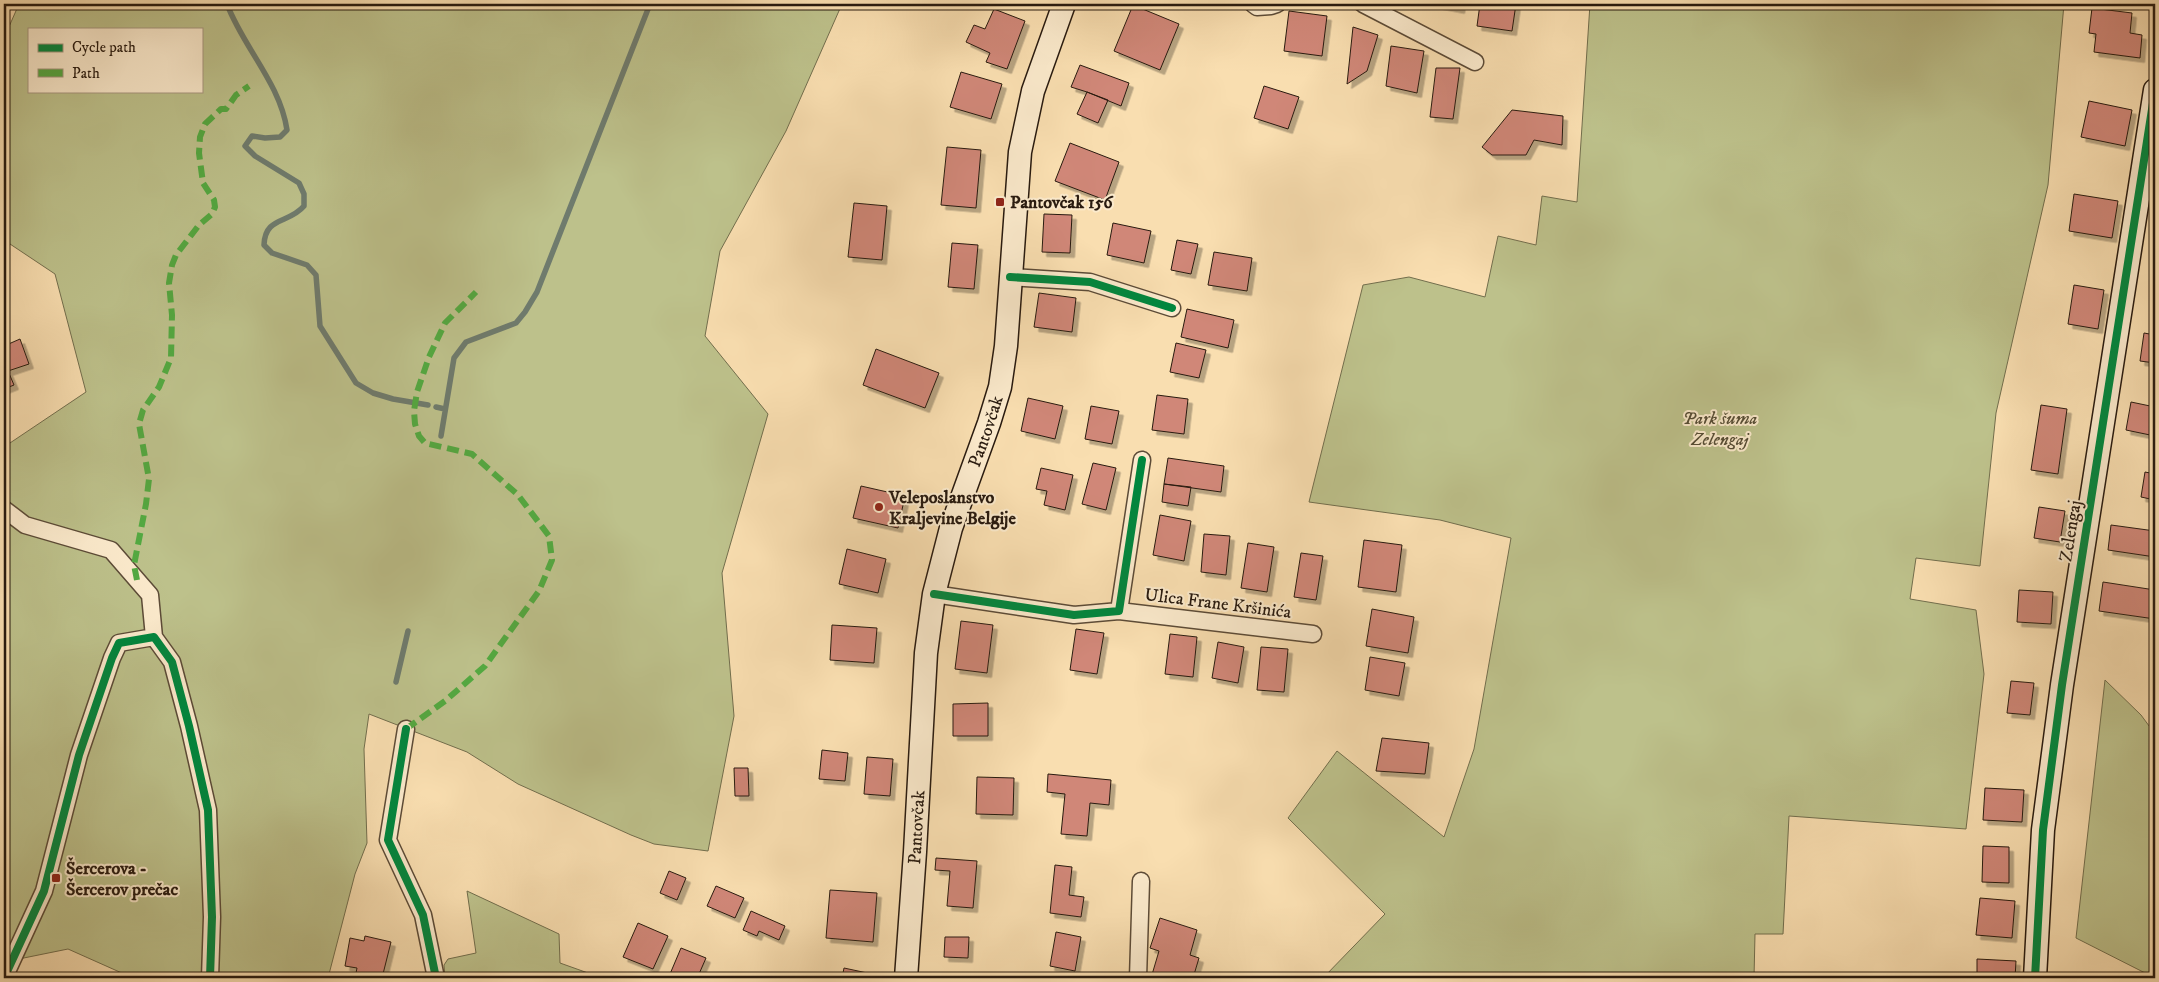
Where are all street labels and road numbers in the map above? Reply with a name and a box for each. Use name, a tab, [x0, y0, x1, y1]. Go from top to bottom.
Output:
street label: Pantovčak	[964, 393, 1009, 470]
street label: Zelengaj	[2055, 499, 2087, 563]
street label: Ulica Frane Kršinića	[1143, 584, 1293, 624]
street label: Pantovčak	[904, 790, 930, 865]

